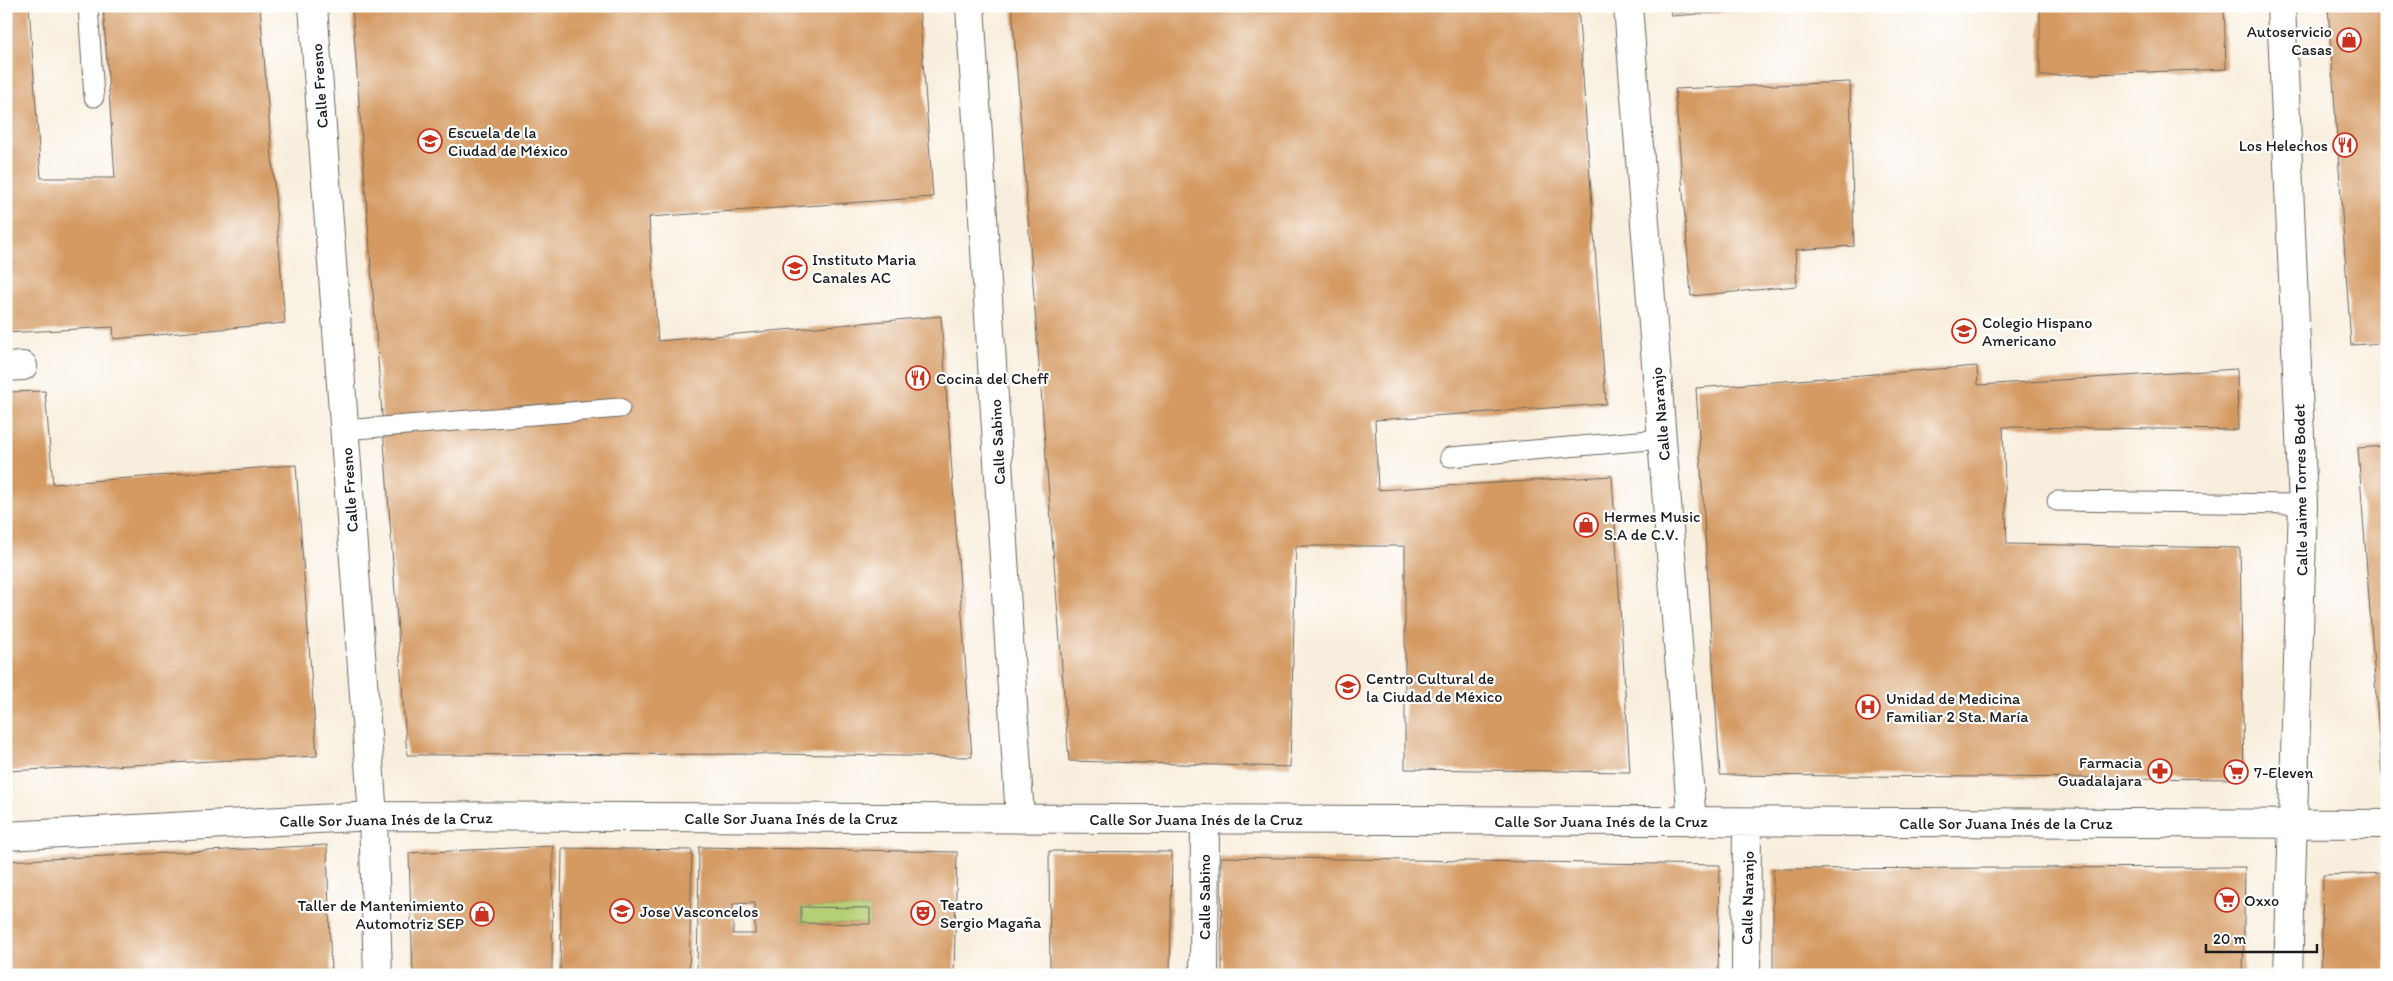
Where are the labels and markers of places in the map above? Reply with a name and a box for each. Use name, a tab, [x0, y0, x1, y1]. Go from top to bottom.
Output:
place label: Autoservicio Casas	[2247, 22, 2332, 59]
shop icon: Autoservicio Casas	[2336, 27, 2362, 53]
place label: Escuela de la Ciudad de México	[448, 123, 568, 160]
school or university icon: Escuela de la Ciudad de México	[417, 128, 443, 154]
restaurant icon: Los Helechos	[2332, 132, 2358, 158]
place label: Los Helechos	[2239, 136, 2328, 155]
place label: Instituto Maria Canales AC	[812, 250, 917, 287]
school or university icon: Instituto Maria Canales AC	[782, 255, 808, 281]
place label: Colegio Hispano Americano	[1982, 313, 2092, 350]
school or university icon: Colegio Hispano Americano	[1951, 318, 1977, 344]
restaurant icon: Cocina del Cheff	[905, 365, 931, 391]
place label: Cocina del Cheff	[936, 369, 1049, 388]
place label: Hermes Music S.A de C.V.	[1604, 507, 1700, 544]
shop icon: Hermes Music S.A de C.V.	[1573, 512, 1599, 538]
place label: Centro Cultural de la Ciudad de México	[1366, 669, 1503, 706]
school or university icon: Centro Cultural de la Ciudad de México	[1335, 674, 1361, 700]
place label: Unidad de Medicina Familiar 2 Sta. María	[1886, 689, 2029, 726]
hospital icon: Unidad de Medicina Familiar 2 Sta. María	[1855, 694, 1881, 720]
place label: Farmacia Guadalajara	[2058, 753, 2143, 790]
pharmacy icon: Farmacia Guadalajara	[2147, 758, 2173, 784]
supermarket icon: 7-Eleven	[2223, 759, 2249, 785]
place label: 7-Eleven	[2254, 763, 2313, 782]
supermarket icon: Oxxo	[2214, 887, 2240, 913]
place label: Oxxo	[2244, 891, 2279, 910]
place label: Teatro Sergio Magaña	[940, 895, 1042, 932]
place label: Taller de Mantenimiento Automotriz SEP	[298, 896, 464, 933]
school or university icon: Jose Vasconcelos	[609, 898, 635, 924]
theatre icon: Teatro Sergio Magaña	[910, 900, 936, 926]
shop icon: Taller de Mantenimiento Automotriz SEP	[469, 901, 495, 927]
place label: Jose Vasconcelos	[640, 902, 758, 921]

